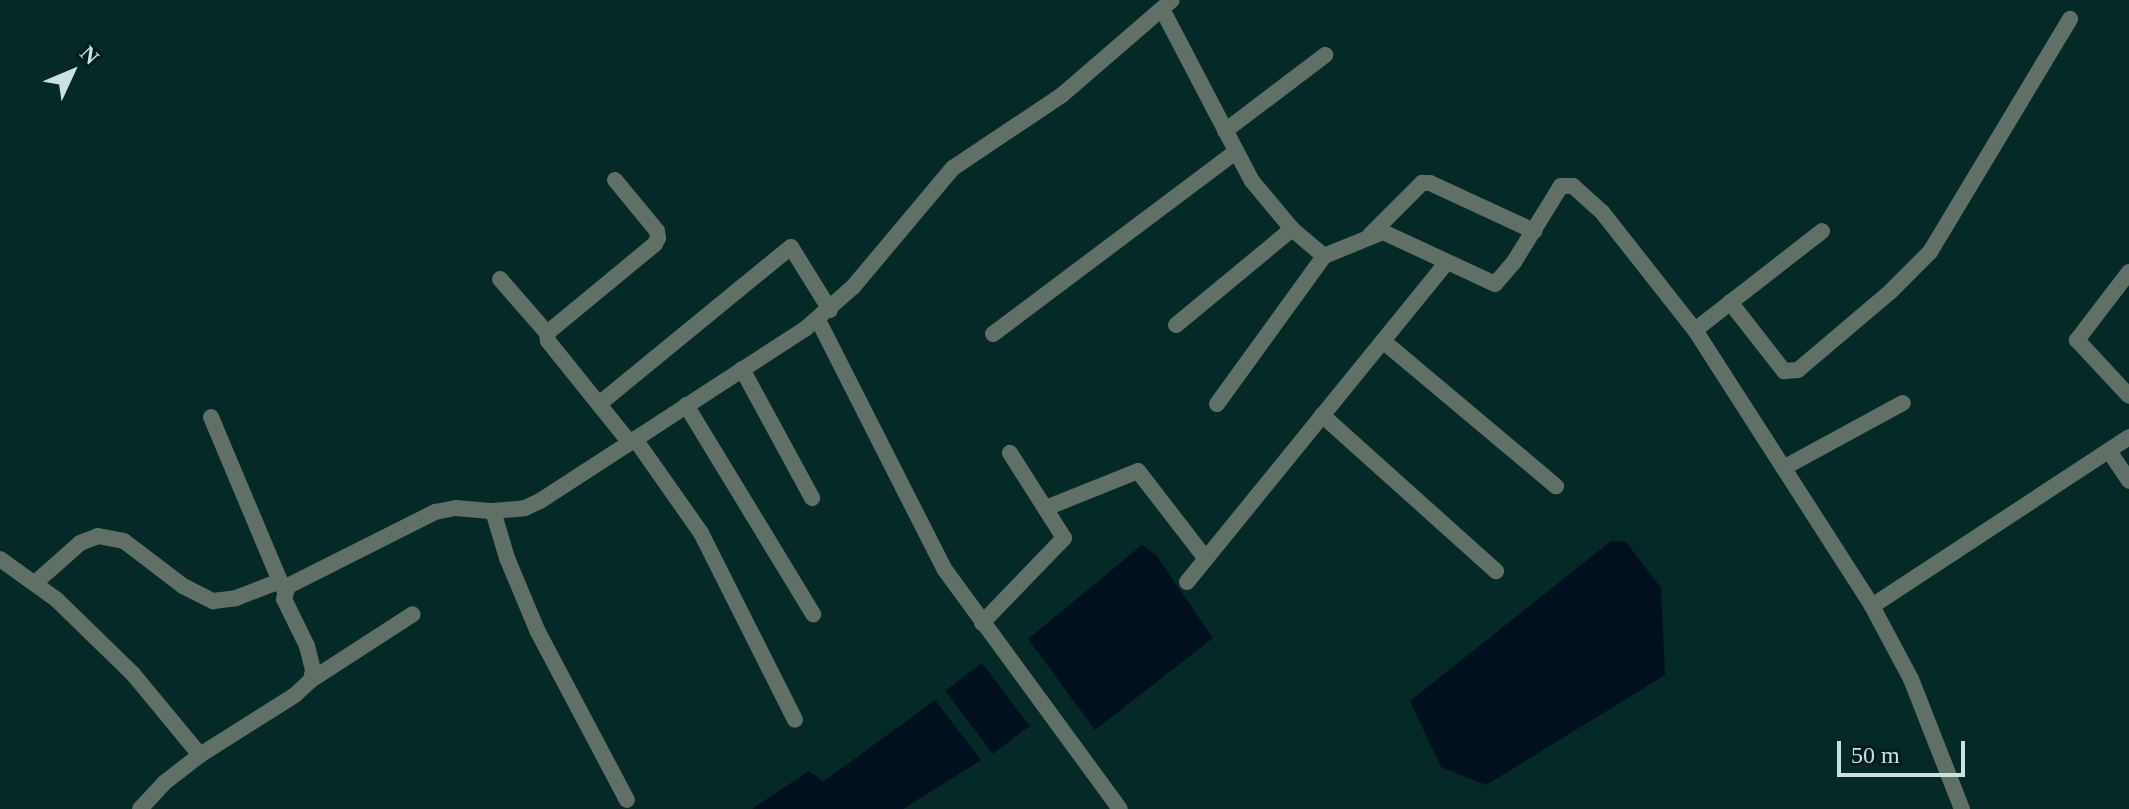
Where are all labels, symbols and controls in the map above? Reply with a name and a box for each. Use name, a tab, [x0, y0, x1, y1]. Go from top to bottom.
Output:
north arrow	[32, 32, 112, 112]
text: N	[75, 41, 104, 69]
scale bar	[1841, 725, 1969, 775]
text: 50 m	[1851, 742, 1900, 768]

